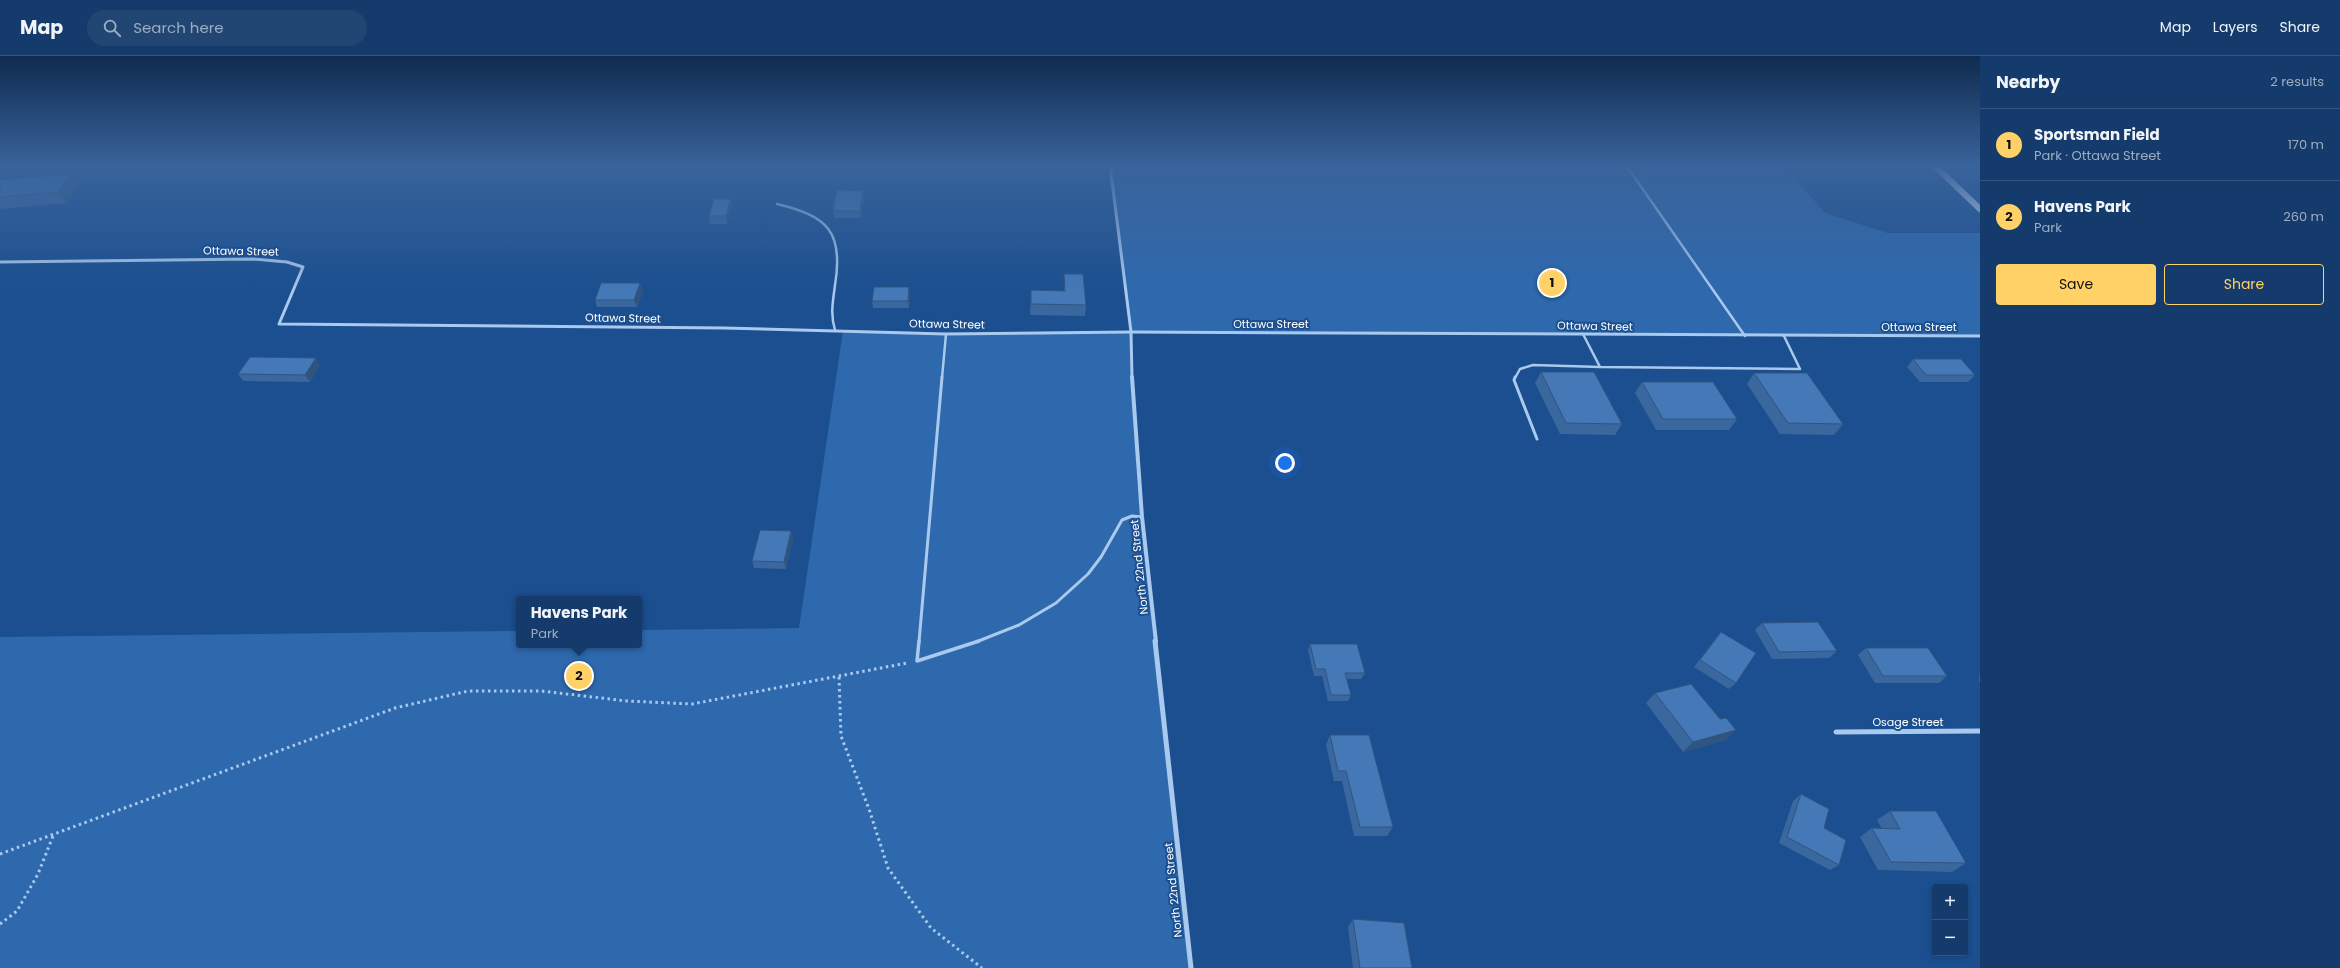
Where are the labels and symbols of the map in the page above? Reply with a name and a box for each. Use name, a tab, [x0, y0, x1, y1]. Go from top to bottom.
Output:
street label: Ottawa Street	[203, 242, 279, 260]
pin: 1	[1539, 268, 1565, 298]
street label: Ottawa Street	[585, 309, 661, 327]
street label: Ottawa Street	[909, 315, 985, 333]
street label: Ottawa Street	[1233, 316, 1309, 332]
street label: Ottawa Street	[1557, 317, 1633, 335]
street label: Ottawa Street	[1881, 319, 1957, 335]
your location	[1275, 453, 1295, 473]
street label: North 22nd Street	[1126, 519, 1152, 615]
pin: 2	[566, 661, 592, 691]
street label: Osage Street	[1872, 714, 1944, 730]
street label: North 22nd Street	[1160, 842, 1186, 938]

